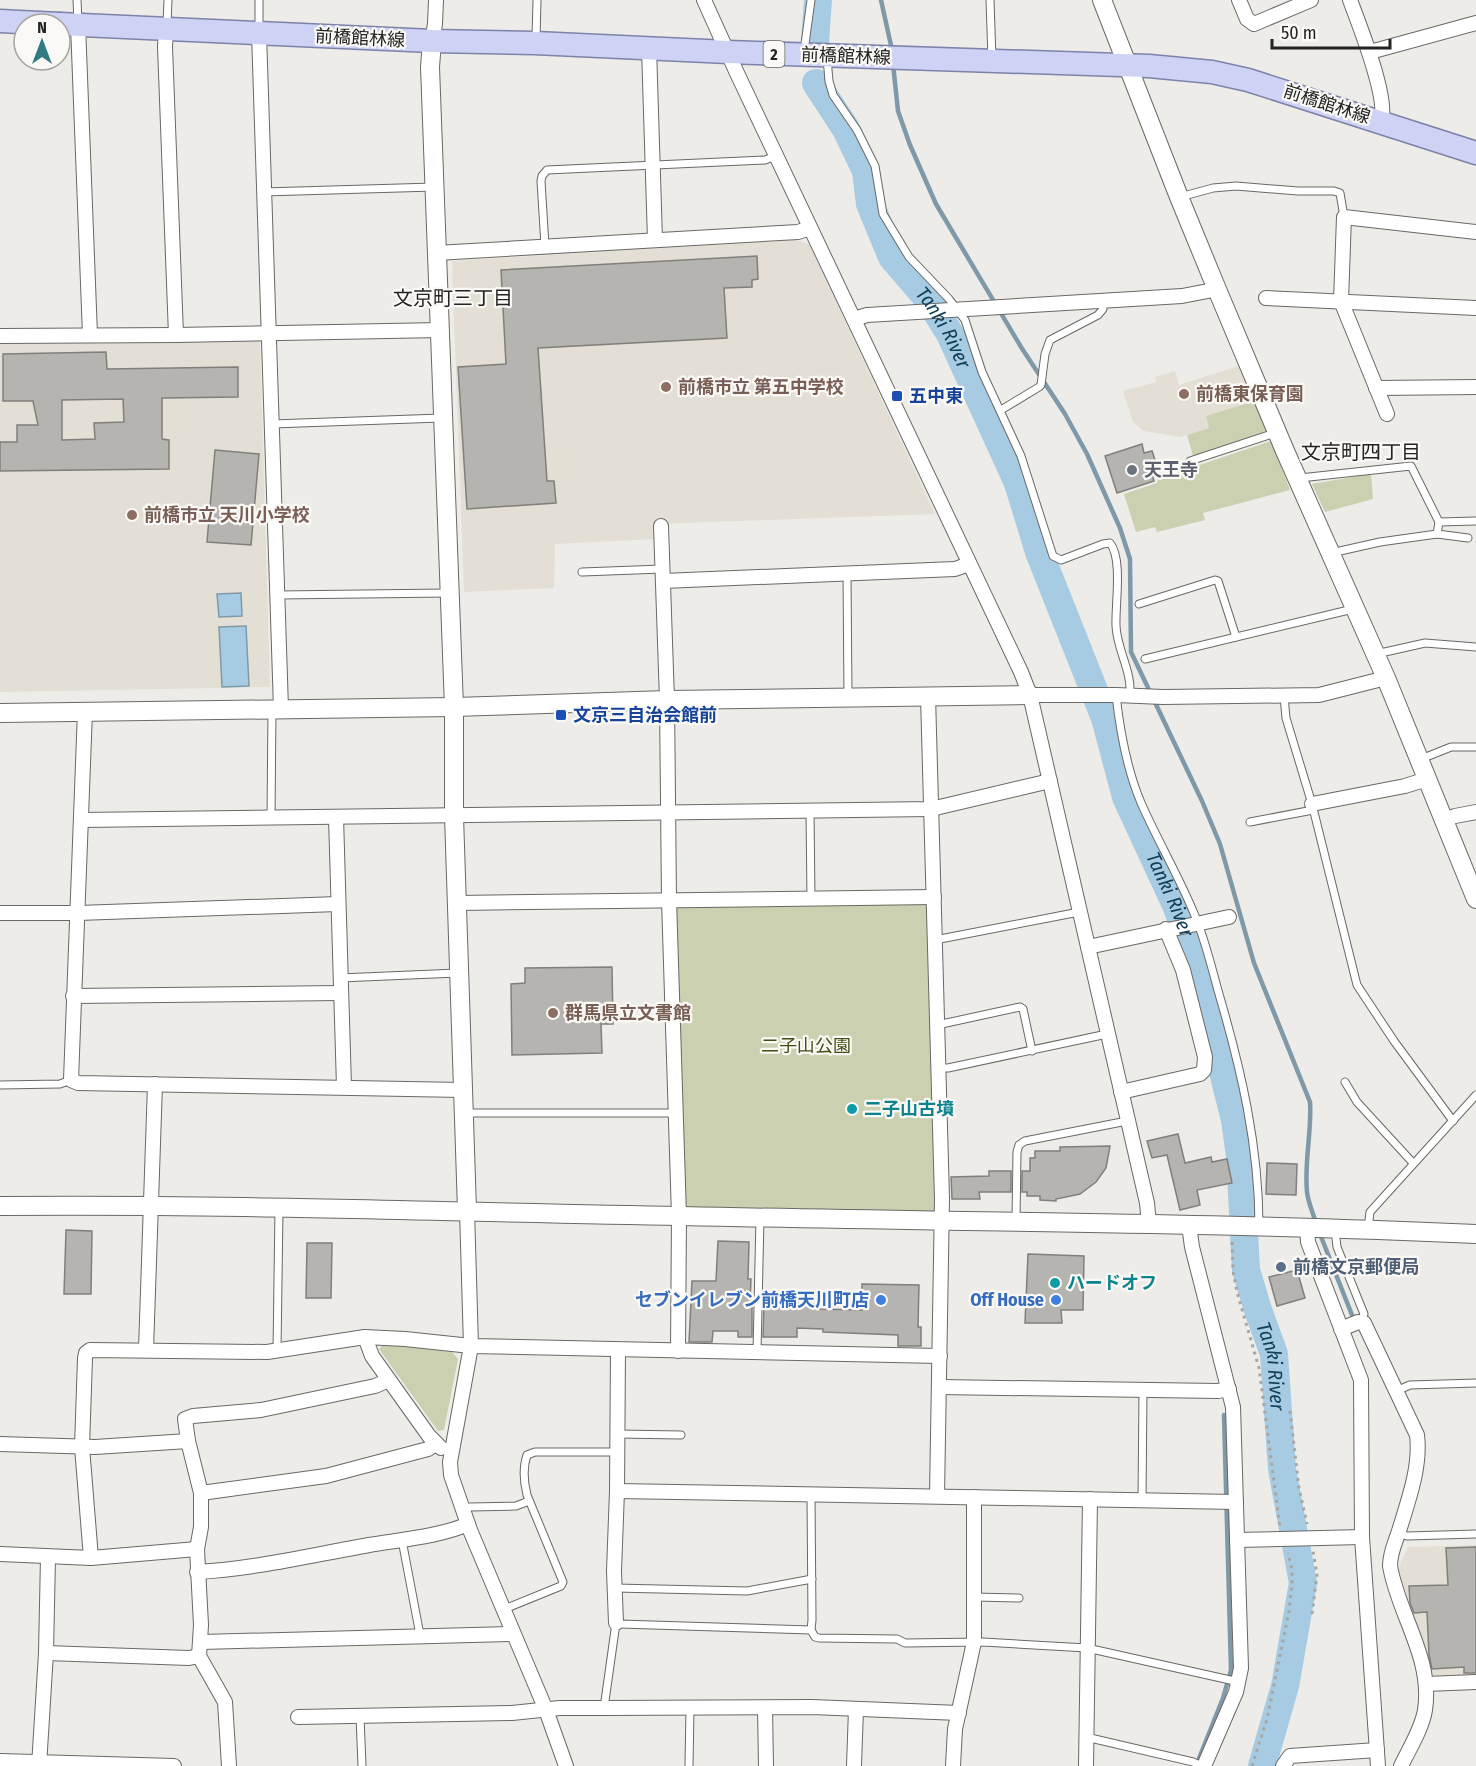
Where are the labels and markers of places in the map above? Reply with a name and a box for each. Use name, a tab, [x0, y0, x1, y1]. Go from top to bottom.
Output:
place label: 前橋市立 第五中学校	[678, 376, 844, 398]
marker: 前橋市立 第五中学校	[659, 380, 673, 394]
place label: 前橋東保育園	[1196, 383, 1304, 405]
place label: 五中東	[909, 385, 963, 407]
marker: 前橋東保育園	[1177, 387, 1191, 401]
marker: 五中東	[890, 389, 904, 403]
place label: 天王寺	[1144, 459, 1198, 481]
marker: 天王寺	[1125, 463, 1139, 477]
place label: 前橋市立 天川小学校	[144, 504, 310, 526]
marker: 前橋市立 天川小学校	[125, 508, 139, 522]
place label: 文京三自治会館前	[573, 704, 717, 726]
marker: 文京三自治会館前	[554, 708, 568, 722]
place label: 群馬県立文書館	[565, 1002, 691, 1024]
marker: 群馬県立文書館	[546, 1006, 560, 1020]
place label: 二子山古墳	[864, 1098, 954, 1120]
marker: 二子山古墳	[845, 1102, 859, 1116]
place label: 前橋文京郵便局	[1293, 1256, 1419, 1278]
marker: 前橋文京郵便局	[1274, 1260, 1288, 1274]
place label: ハードオフ	[1067, 1272, 1157, 1294]
marker: ハードオフ	[1048, 1276, 1062, 1290]
place label: セブンイレブン前橋天川町店	[635, 1289, 869, 1311]
place label: Off House	[970, 1289, 1044, 1311]
marker: セブンイレブン前橋天川町店	[874, 1293, 888, 1307]
marker: Off House	[1049, 1293, 1063, 1307]

